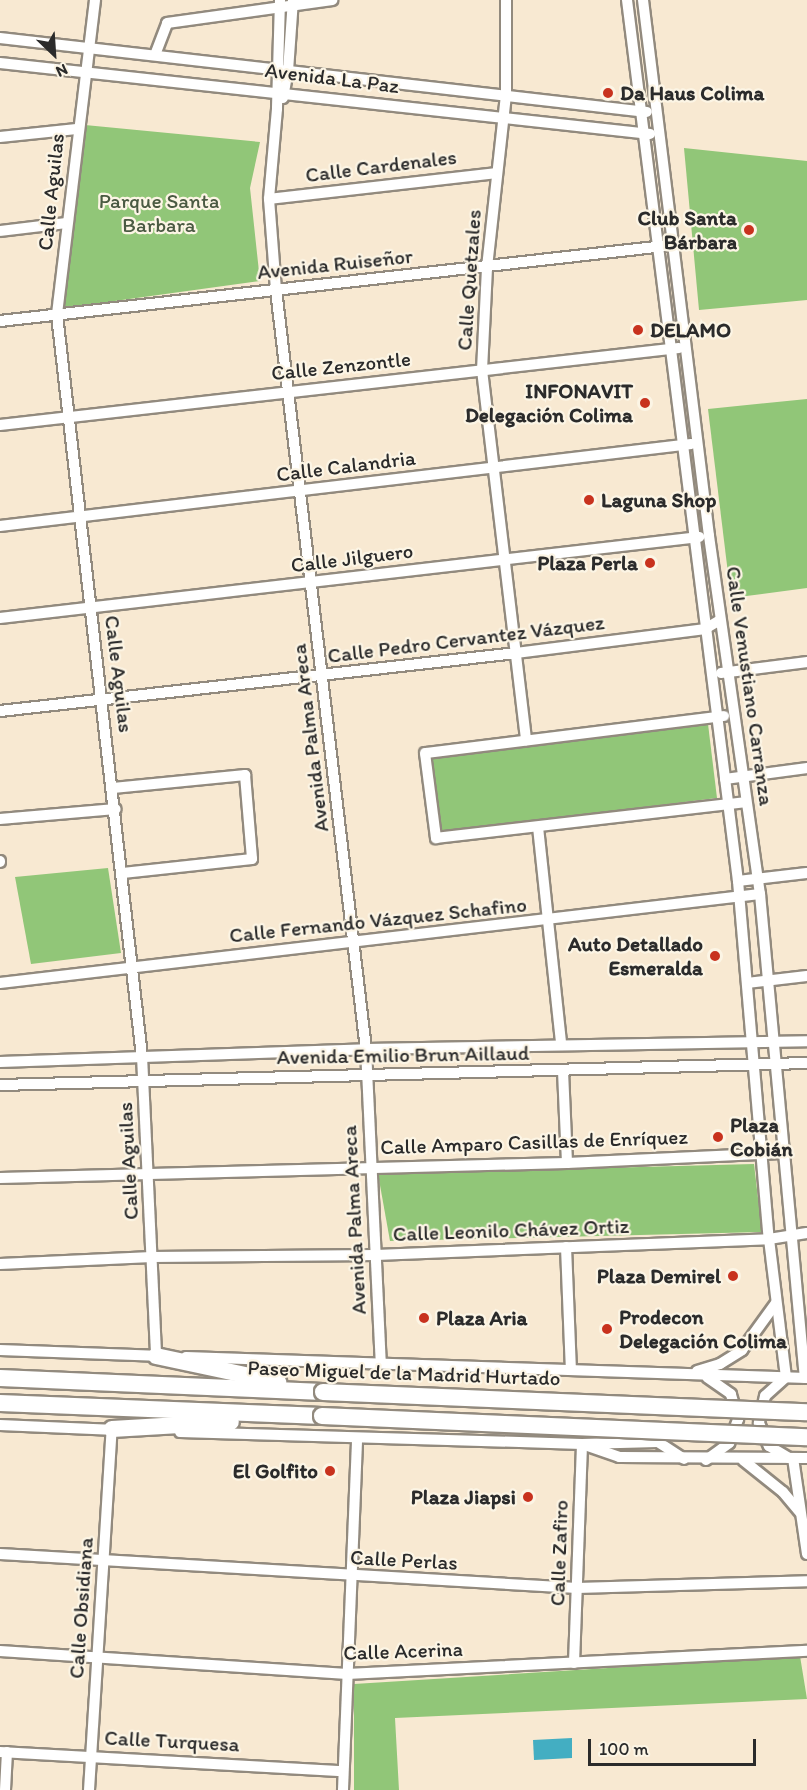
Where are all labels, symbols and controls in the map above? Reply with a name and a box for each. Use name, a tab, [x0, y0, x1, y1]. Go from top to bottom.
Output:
north arrow	[24, 24, 84, 84]
street label: Avenida La Paz	[264, 57, 400, 99]
text: N	[53, 60, 71, 82]
place label: Da Haus Colima	[620, 80, 764, 106]
marker: Da Haus Colima	[601, 86, 615, 100]
street label: Calle Aguilas	[32, 132, 70, 252]
street label: Calle Cardenales	[303, 144, 459, 188]
park label: Parque Santa Barbara	[99, 188, 219, 238]
place label: Club Santa Bárbara	[638, 205, 737, 255]
street label: Calle Quetzales	[451, 209, 487, 351]
marker: Club Santa Bárbara	[742, 223, 756, 237]
street label: Avenida Ruiseñor	[256, 243, 414, 285]
place label: DELAMO	[650, 317, 731, 343]
marker: DELAMO	[631, 323, 645, 337]
street label: Calle Zenzontle	[270, 346, 412, 386]
place label: INFONAVIT Delegación Colima	[466, 378, 633, 428]
marker: INFONAVIT Delegación Colima	[638, 396, 652, 410]
street label: Calle Calandria	[275, 445, 417, 487]
place label: Laguna Shop	[601, 487, 716, 513]
marker: Laguna Shop	[582, 493, 596, 507]
street label: Calle Jilguero	[289, 538, 415, 578]
place label: Plaza Perla	[539, 550, 638, 576]
marker: Plaza Perla	[643, 556, 657, 570]
street label: Calle Venustiano Carranza	[721, 565, 779, 807]
street label: Calle Pedro Cervantez Vázquez	[327, 610, 605, 668]
street label: Calle Aguilas	[99, 614, 139, 734]
street label: Avenida Palma Areca	[286, 643, 334, 833]
street label: Calle Fernando Vázquez Schafino	[228, 892, 528, 948]
place label: Auto Detallado Esmeralda	[568, 931, 703, 981]
marker: Auto Detallado Esmeralda	[708, 949, 722, 963]
street label: Avenida Emilio Brun Aillaud	[277, 1040, 529, 1070]
street label: Calle Aguilas	[112, 1101, 144, 1221]
place label: Plaza Cobián	[730, 1112, 793, 1162]
street label: Calle Amparo Casillas de Enríquez	[380, 1124, 688, 1160]
street label: Avenida Palma Areca	[336, 1125, 372, 1315]
marker: Plaza Cobián	[711, 1130, 725, 1144]
street label: Calle Leonilo Chávez Ortiz	[392, 1213, 630, 1247]
place label: Plaza Demirel	[597, 1263, 721, 1289]
marker: Plaza Demirel	[726, 1269, 740, 1283]
place label: Prodecon Delegación Colima	[619, 1304, 786, 1354]
place label: Plaza Aria	[436, 1305, 527, 1331]
marker: Plaza Aria	[417, 1311, 431, 1325]
marker: Prodecon Delegación Colima	[600, 1322, 614, 1336]
street label: Paseo Miguel de la Madrid Hurtado	[247, 1355, 561, 1391]
place label: El Golfito	[233, 1458, 318, 1484]
marker: El Golfito	[323, 1464, 337, 1478]
place label: Plaza Jiapsi	[411, 1484, 516, 1510]
marker: Plaza Jiapsi	[521, 1490, 535, 1504]
street label: Calle Zafiro	[545, 1499, 573, 1607]
street label: Calle Obsidiana	[63, 1536, 99, 1680]
street label: Calle Perlas	[350, 1545, 458, 1575]
street label: Calle Acerina	[342, 1636, 464, 1666]
street label: Calle Turquesa	[104, 1725, 240, 1757]
scale bar	[591, 1727, 759, 1765]
text: 100 m	[599, 1738, 649, 1760]

